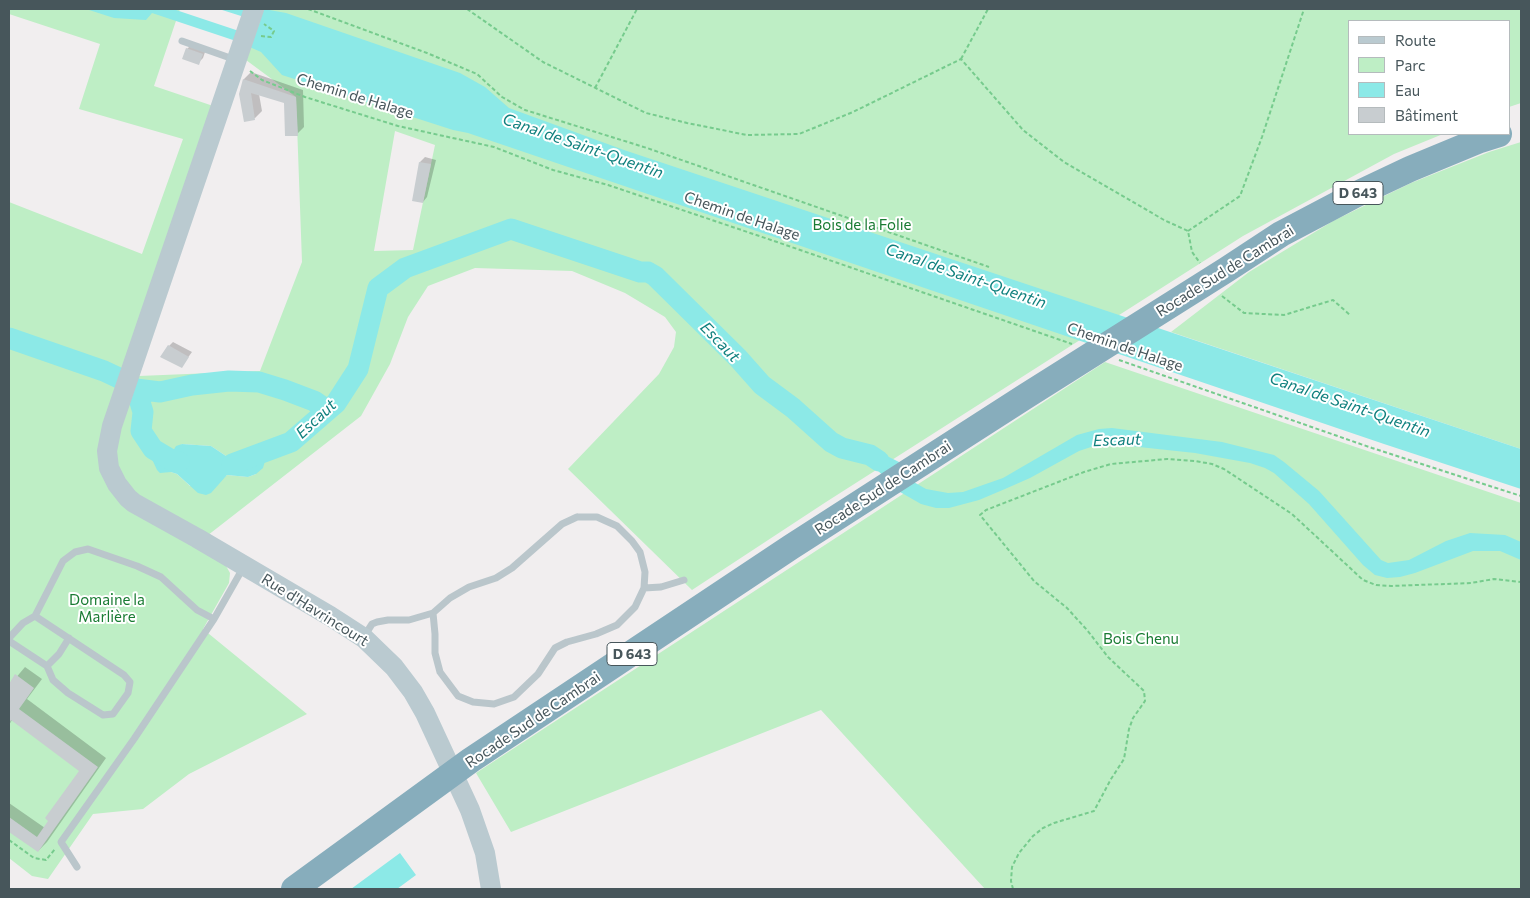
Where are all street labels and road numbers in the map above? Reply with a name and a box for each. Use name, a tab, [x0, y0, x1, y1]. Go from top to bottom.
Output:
street label: Chemin de Halage	[294, 70, 416, 122]
road number: D 643	[1333, 182, 1383, 204]
street label: Chemin de Halage	[682, 188, 802, 244]
street label: Rocade Sud de Cambrai	[1153, 221, 1297, 321]
street label: Chemin de Halage	[1065, 319, 1185, 375]
street label: Rocade Sud de Cambrai	[811, 437, 955, 539]
street label: Rue d'Havrincourt	[258, 570, 372, 650]
road number: D 643	[607, 642, 657, 666]
street label: Rocade Sud de Cambrai	[462, 668, 604, 772]

